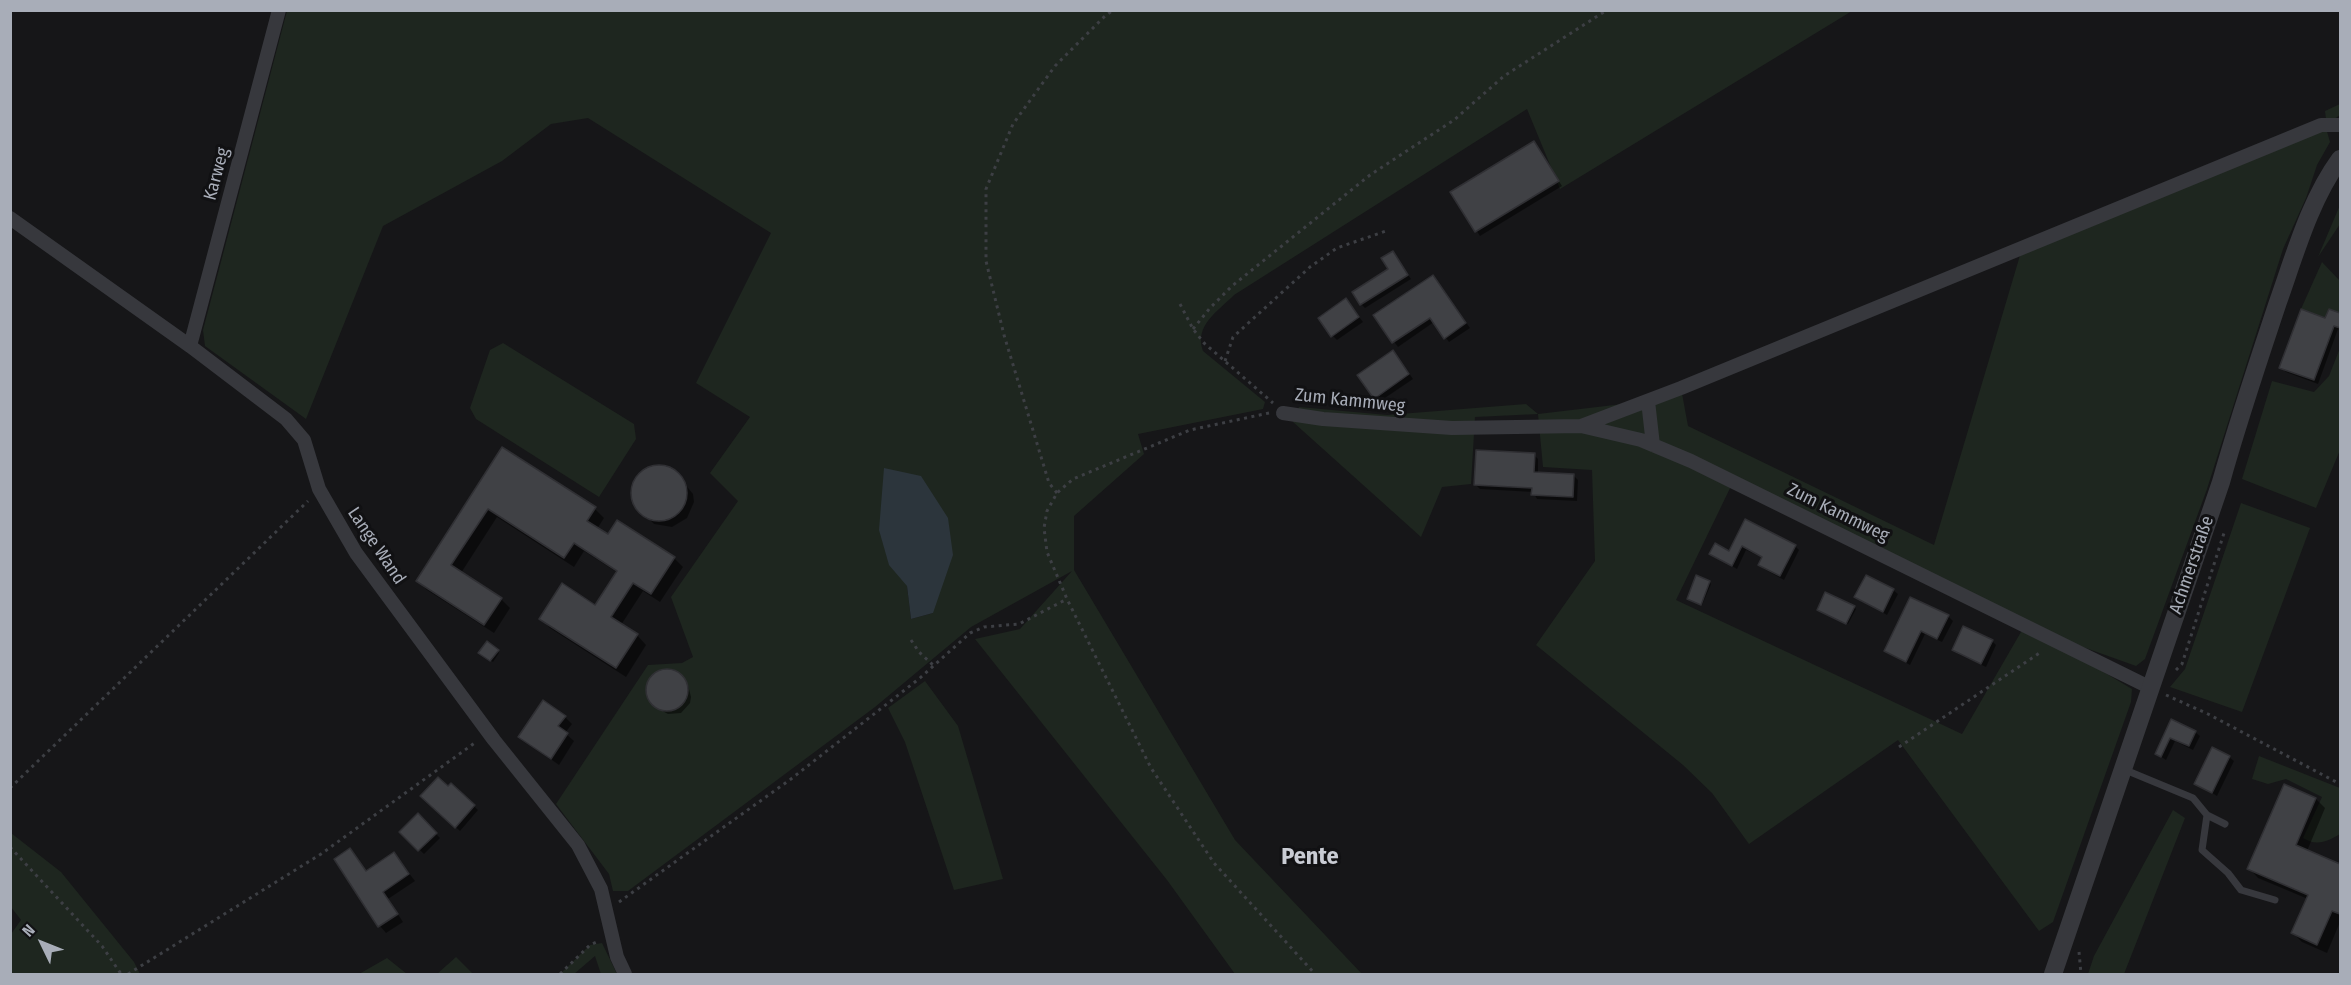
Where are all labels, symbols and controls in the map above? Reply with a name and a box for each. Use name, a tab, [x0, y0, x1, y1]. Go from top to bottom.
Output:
street label: Karweg	[200, 145, 234, 203]
street label: Zum Kammweg	[1294, 384, 1406, 418]
street label: Zum Kammweg	[1784, 479, 1892, 547]
street label: Lange Wand	[342, 503, 410, 589]
street label: Achmerstraße	[2165, 513, 2219, 617]
district label: Pente	[1281, 843, 1339, 871]
north arrow	[12, 913, 72, 973]
text: N	[18, 920, 39, 940]

